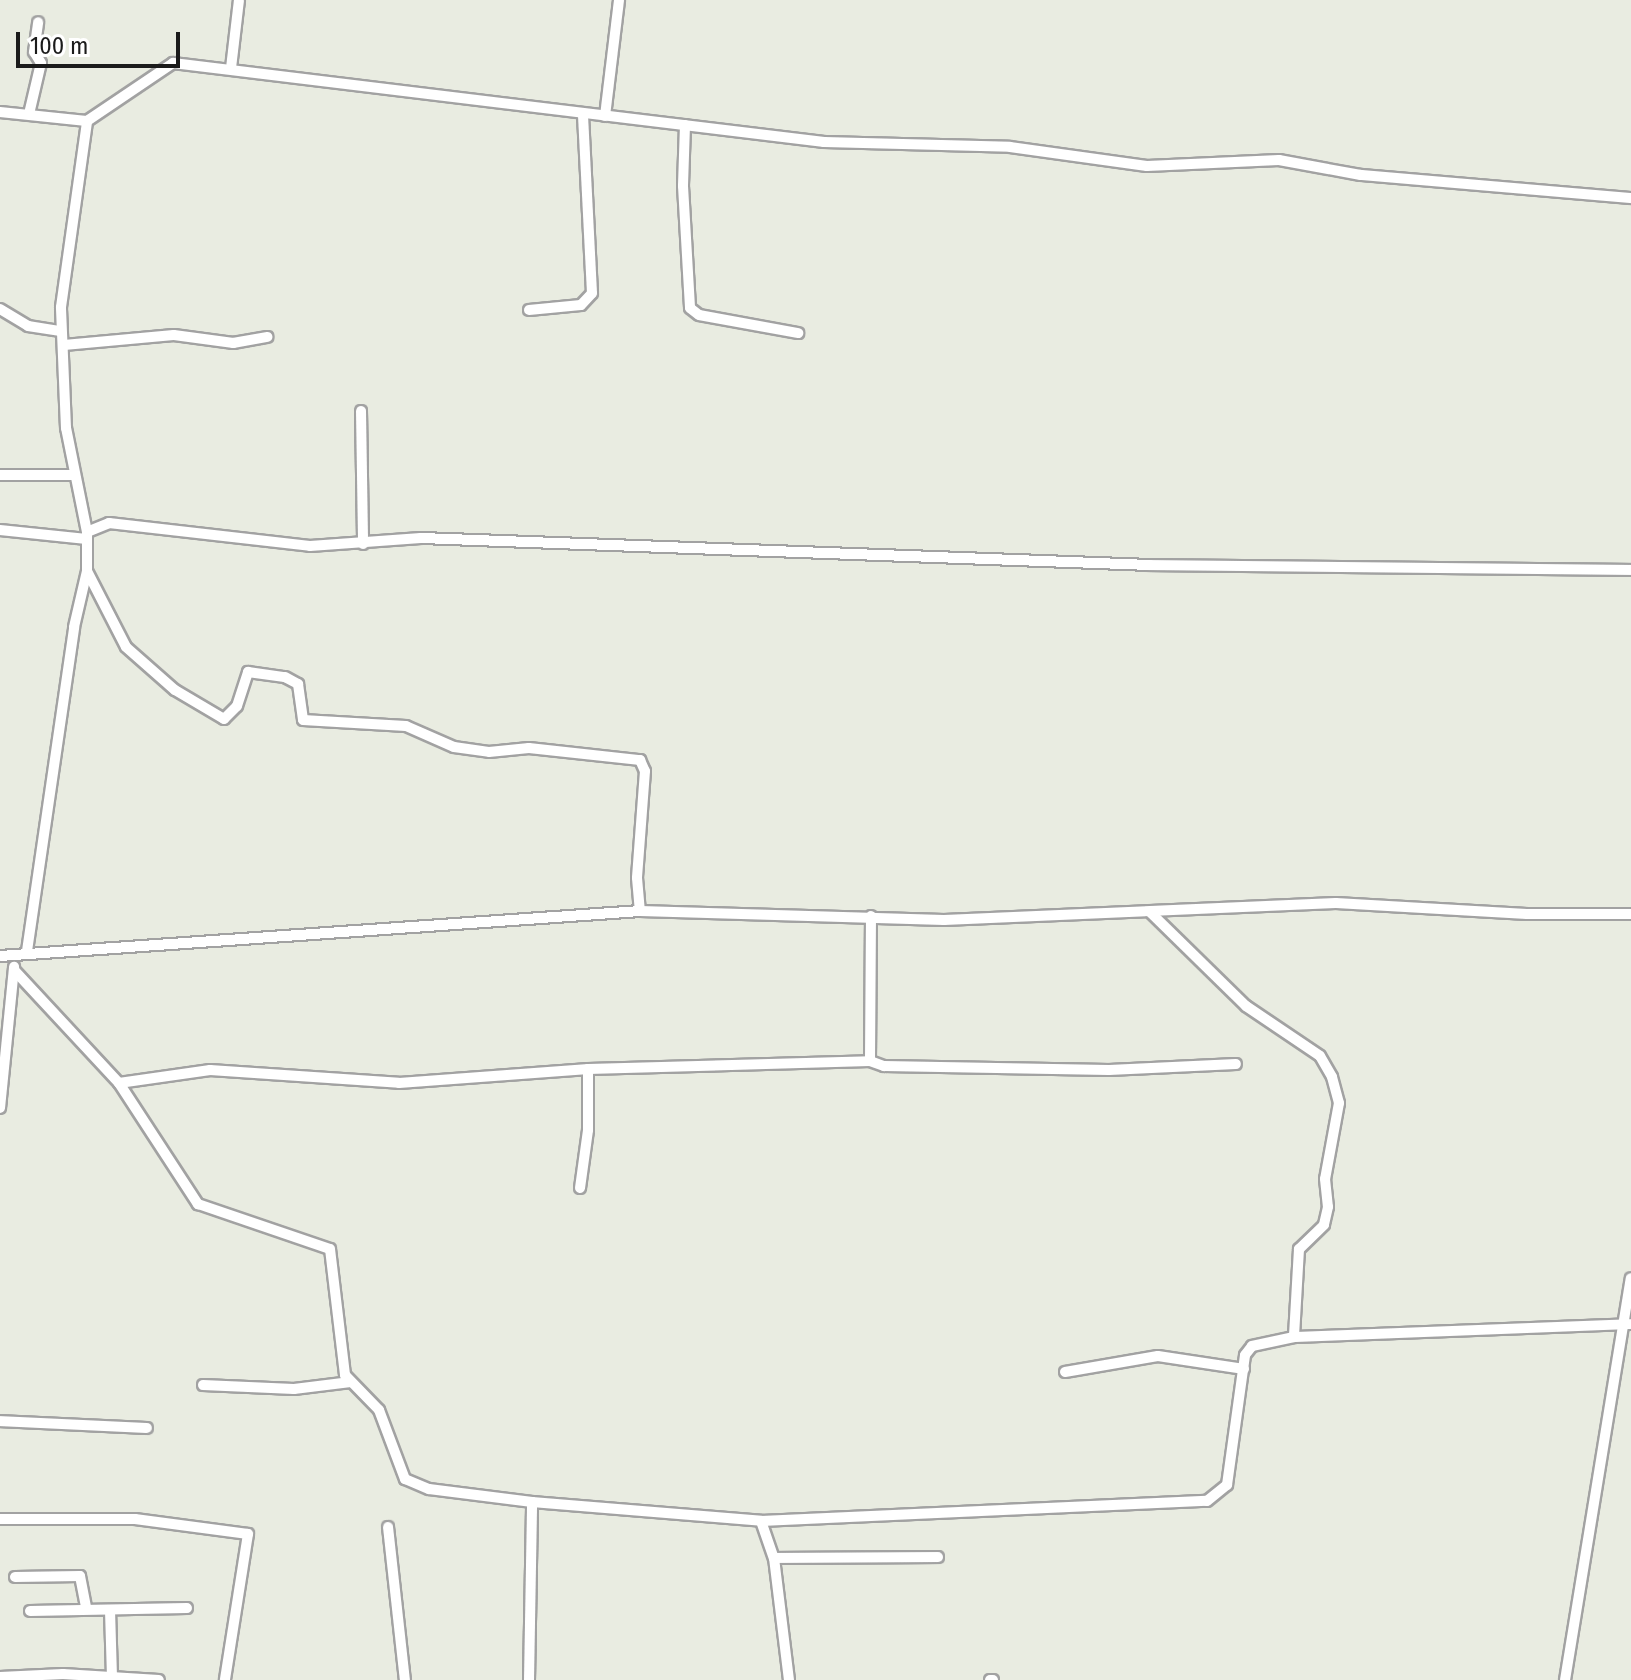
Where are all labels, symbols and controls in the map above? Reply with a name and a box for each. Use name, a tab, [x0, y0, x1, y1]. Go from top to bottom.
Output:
scale bar	[20, 16, 184, 66]
text: 100 m	[30, 32, 88, 60]

